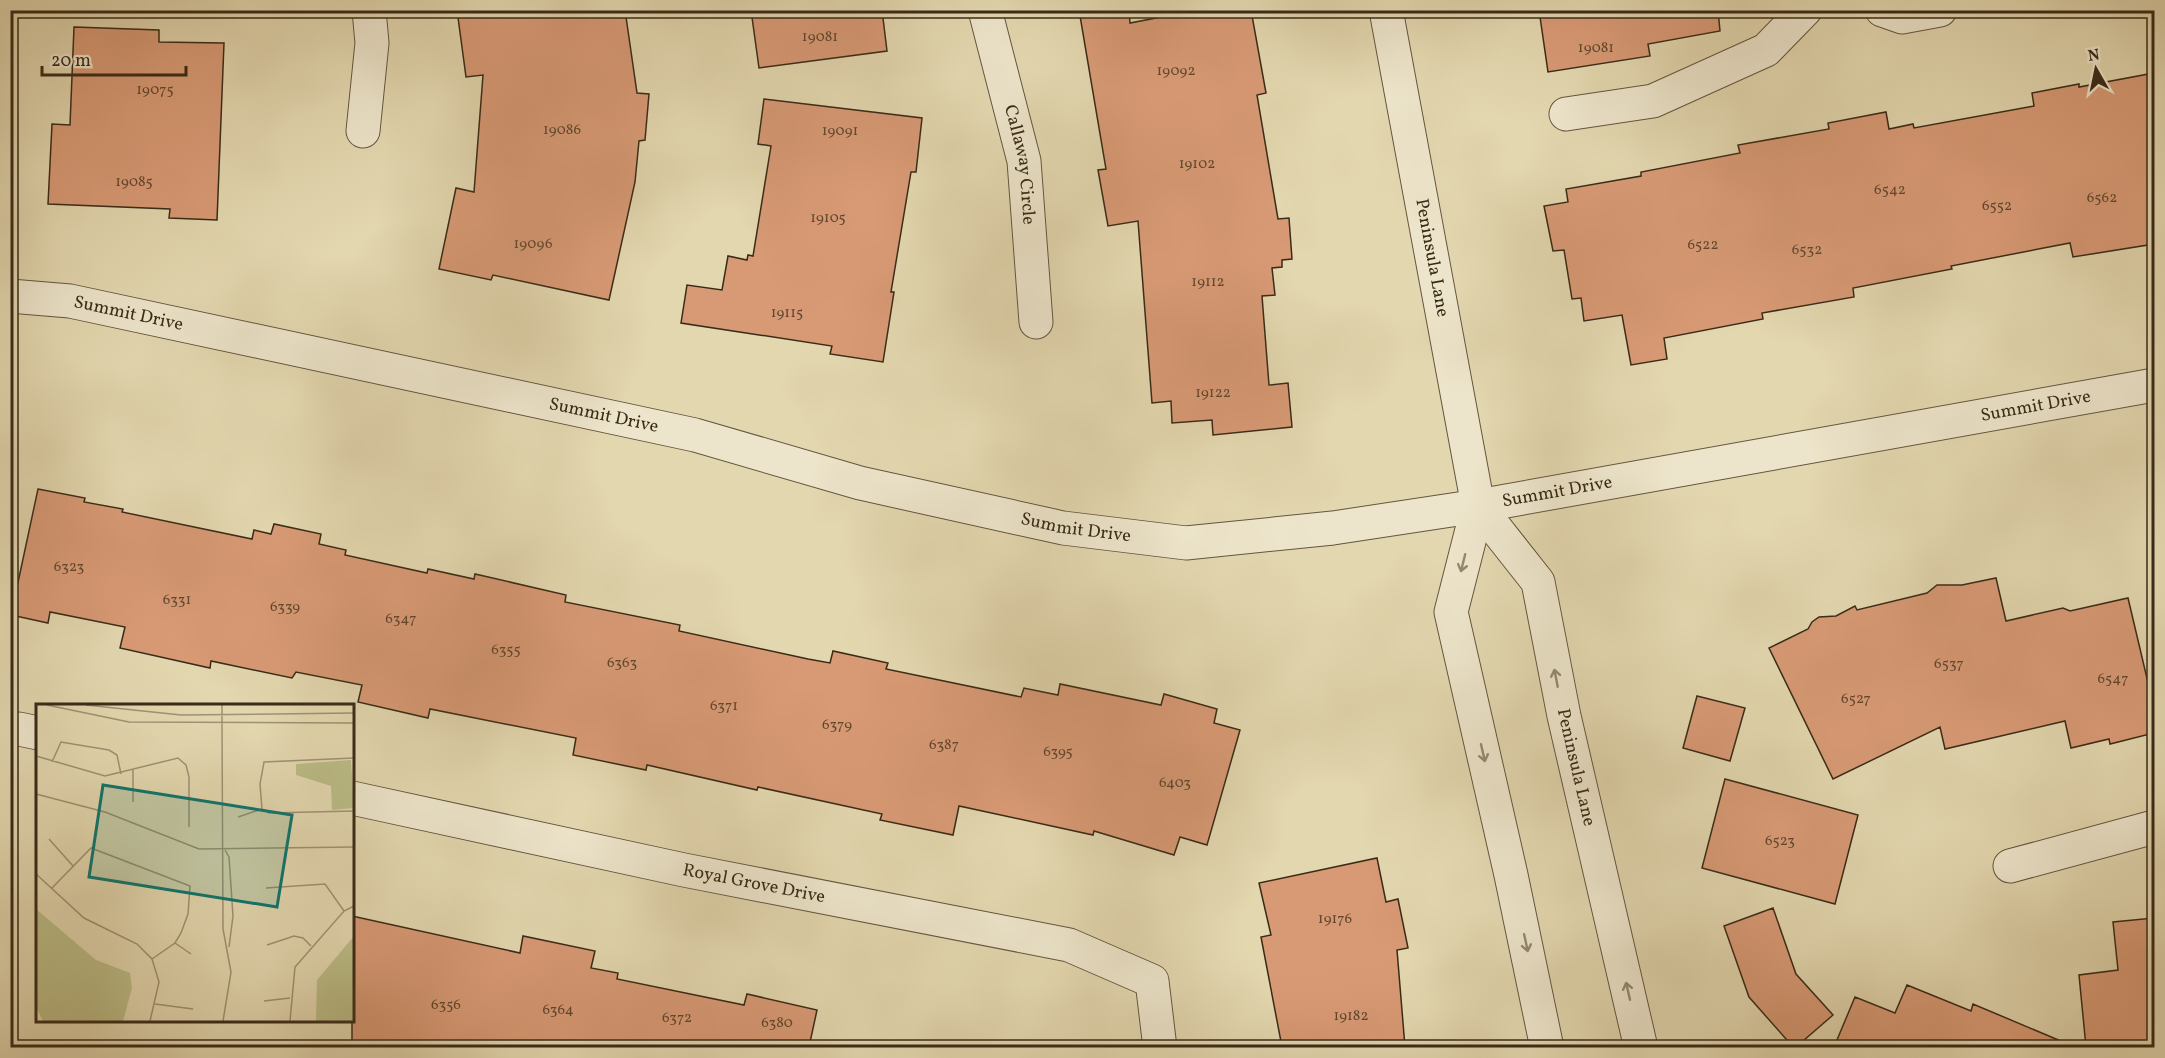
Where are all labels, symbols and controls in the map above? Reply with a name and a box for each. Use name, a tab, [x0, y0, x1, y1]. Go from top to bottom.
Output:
house number: 19081	[802, 27, 838, 48]
house number: 19081	[1578, 38, 1614, 59]
scale bar	[42, 39, 186, 77]
north arrow	[2066, 39, 2126, 99]
text: N	[2087, 44, 2102, 68]
text: 20 m	[51, 49, 91, 74]
house number: 19092	[1157, 61, 1195, 82]
house number: 19075	[136, 80, 174, 101]
street label: Callaway Circle	[997, 102, 1041, 226]
house number: 19086	[543, 120, 581, 141]
house number: 19091	[822, 121, 858, 142]
house number: 19102	[1179, 154, 1215, 175]
house number: 19085	[115, 172, 153, 193]
house number: 6542	[1874, 180, 1906, 201]
house number: 6562	[2087, 188, 2117, 209]
house number: 6552	[1982, 196, 2012, 217]
street label: Peninsula Lane	[1409, 197, 1455, 319]
house number: 19105	[810, 208, 846, 229]
house number: 19096	[513, 234, 553, 255]
house number: 6522	[1688, 235, 1718, 256]
house number: 6532	[1792, 240, 1822, 261]
house number: 19112	[1191, 272, 1225, 293]
street label: Summit Drive	[71, 290, 186, 337]
house number: 19115	[771, 303, 803, 324]
house number: 19122	[1195, 383, 1231, 404]
street label: Summit Drive	[1979, 384, 2093, 428]
street label: Summit Drive	[547, 392, 661, 439]
street label: Summit Drive	[1500, 470, 1614, 514]
street label: Summit Drive	[1018, 507, 1132, 549]
one-way arrow	[1457, 553, 1469, 572]
house number: 6323	[54, 557, 84, 578]
house number: 6331	[163, 590, 191, 611]
house number: 6339	[270, 597, 300, 618]
house number: 6347	[385, 609, 417, 630]
house number: 6355	[491, 640, 521, 661]
house number: 6363	[607, 653, 637, 674]
house number: 6537	[1934, 654, 1964, 675]
one-way arrow	[1550, 668, 1561, 688]
house number: 6547	[2097, 669, 2129, 690]
house number: 6527	[1841, 689, 1871, 710]
house number: 6371	[710, 696, 738, 717]
inset map	[36, 704, 354, 1022]
street label: Peninsula Lane	[1550, 707, 1602, 828]
house number: 6379	[822, 715, 852, 736]
house number: 6387	[929, 735, 959, 756]
house number: 6395	[1043, 742, 1073, 763]
one-way arrow	[1478, 743, 1490, 762]
house number: 6403	[1159, 773, 1191, 794]
house number: 6523	[1765, 831, 1795, 852]
street label: Royal Grove Drive	[681, 858, 827, 910]
house number: 19176	[1318, 909, 1352, 930]
one-way arrow	[1521, 933, 1532, 953]
one-way arrow	[1621, 981, 1633, 1000]
house number: 6356	[431, 995, 461, 1016]
house number: 6364	[542, 1000, 574, 1021]
house number: 19182	[1333, 1006, 1369, 1027]
house number: 6372	[662, 1008, 692, 1029]
house number: 6380	[761, 1013, 793, 1034]

